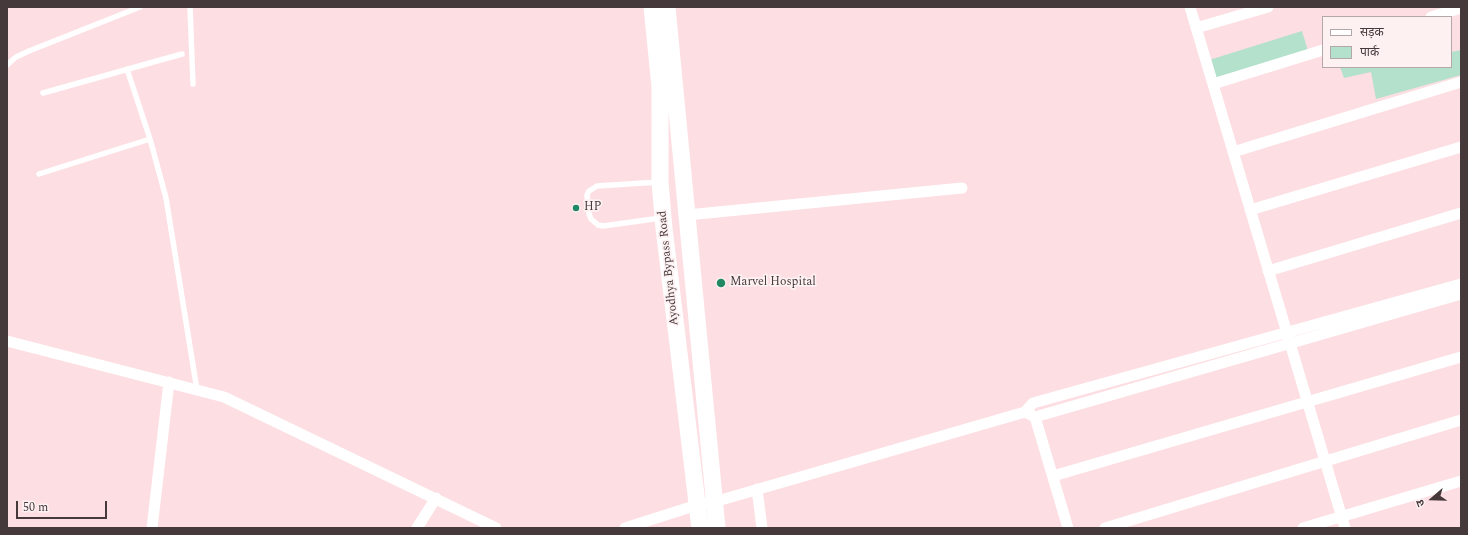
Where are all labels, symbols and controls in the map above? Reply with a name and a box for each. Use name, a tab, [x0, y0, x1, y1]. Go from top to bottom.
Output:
legend	[1322, 16, 1452, 68]
text: सड़क	[1360, 23, 1384, 42]
text: पार्क	[1360, 43, 1379, 62]
place label: HP	[584, 201, 601, 215]
marker: HP	[571, 203, 581, 213]
street label: Ayodhya Bypass Road	[656, 210, 682, 326]
place label: Marvel Hospital	[730, 276, 816, 290]
marker: Marvel Hospital	[715, 277, 727, 289]
north arrow	[1412, 479, 1452, 519]
scale bar	[18, 493, 109, 519]
text: उ	[1411, 497, 1429, 509]
text: 50 m	[23, 498, 48, 517]

